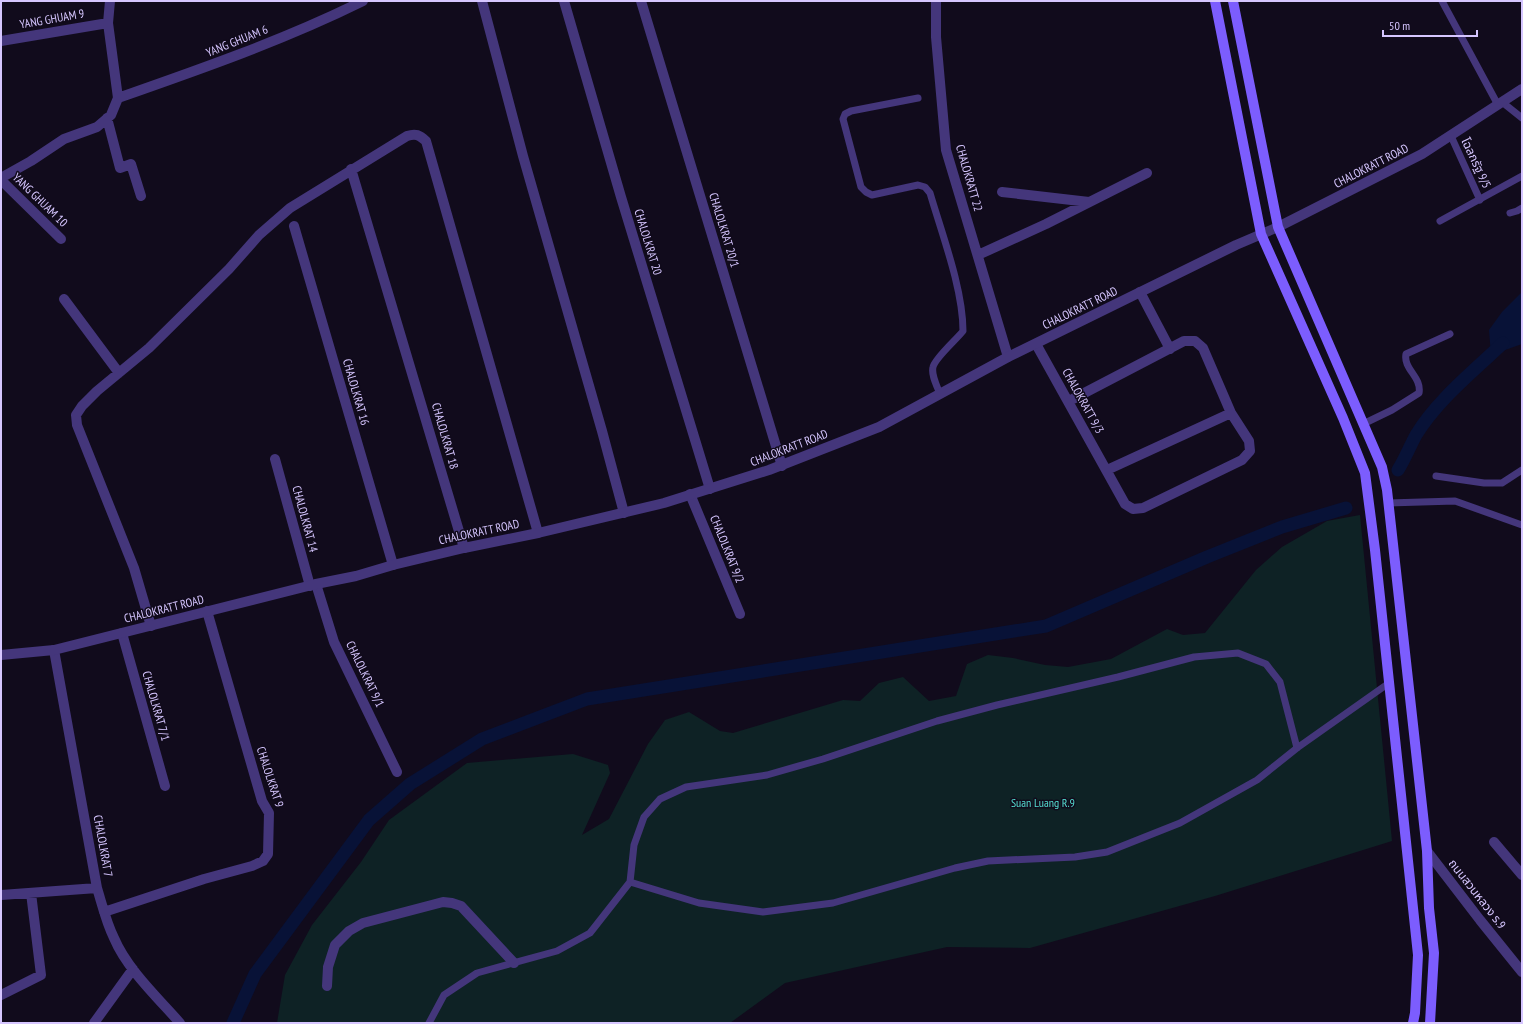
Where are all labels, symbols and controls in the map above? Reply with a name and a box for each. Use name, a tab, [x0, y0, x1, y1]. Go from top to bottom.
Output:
street label: YANG GHUAM 9	[19, 5, 85, 32]
scale bar	[1383, 12, 1477, 38]
text: 50 m	[1389, 18, 1410, 33]
street label: YANG GHUAM 6	[204, 21, 270, 60]
street label: โฉลกรัฐ 9/5	[1458, 135, 1495, 191]
street label: CHALOKRATT ROAD	[1331, 140, 1411, 191]
street label: CHALOKRATT 22	[953, 143, 986, 213]
street label: YANG GHUAM 10	[10, 170, 71, 230]
street label: CHALOLKRAT 20/1	[706, 191, 743, 269]
street label: CHALOLKRAT 20	[631, 207, 666, 277]
street label: CHALOKRATT ROAD	[1040, 283, 1120, 332]
street label: CHALOLKRAT 16	[340, 357, 373, 427]
street label: CHALOKRATT 9/3	[1059, 365, 1108, 436]
street label: CHALOLKRAT 18	[429, 401, 462, 471]
street label: CHALOKRATT ROAD	[748, 426, 830, 469]
street label: CHALOLKRAT 14	[289, 484, 322, 554]
street label: CHALOLKRAT 9/2	[707, 513, 748, 585]
street label: CHALOKRATT ROAD	[437, 516, 520, 547]
street label: CHALOKRATT ROAD	[122, 591, 205, 626]
street label: CHALOLKRAT 9/1	[343, 638, 388, 709]
street label: CHALOLKRAT 7/1	[139, 669, 174, 742]
street label: CHALOLKRAT 9	[254, 745, 287, 809]
park label: Suan Luang R.9	[1011, 795, 1075, 810]
street label: CHALOLKRAT 7	[91, 814, 116, 878]
street label: ถนนสวนหลวง ร.9	[1446, 856, 1509, 932]

